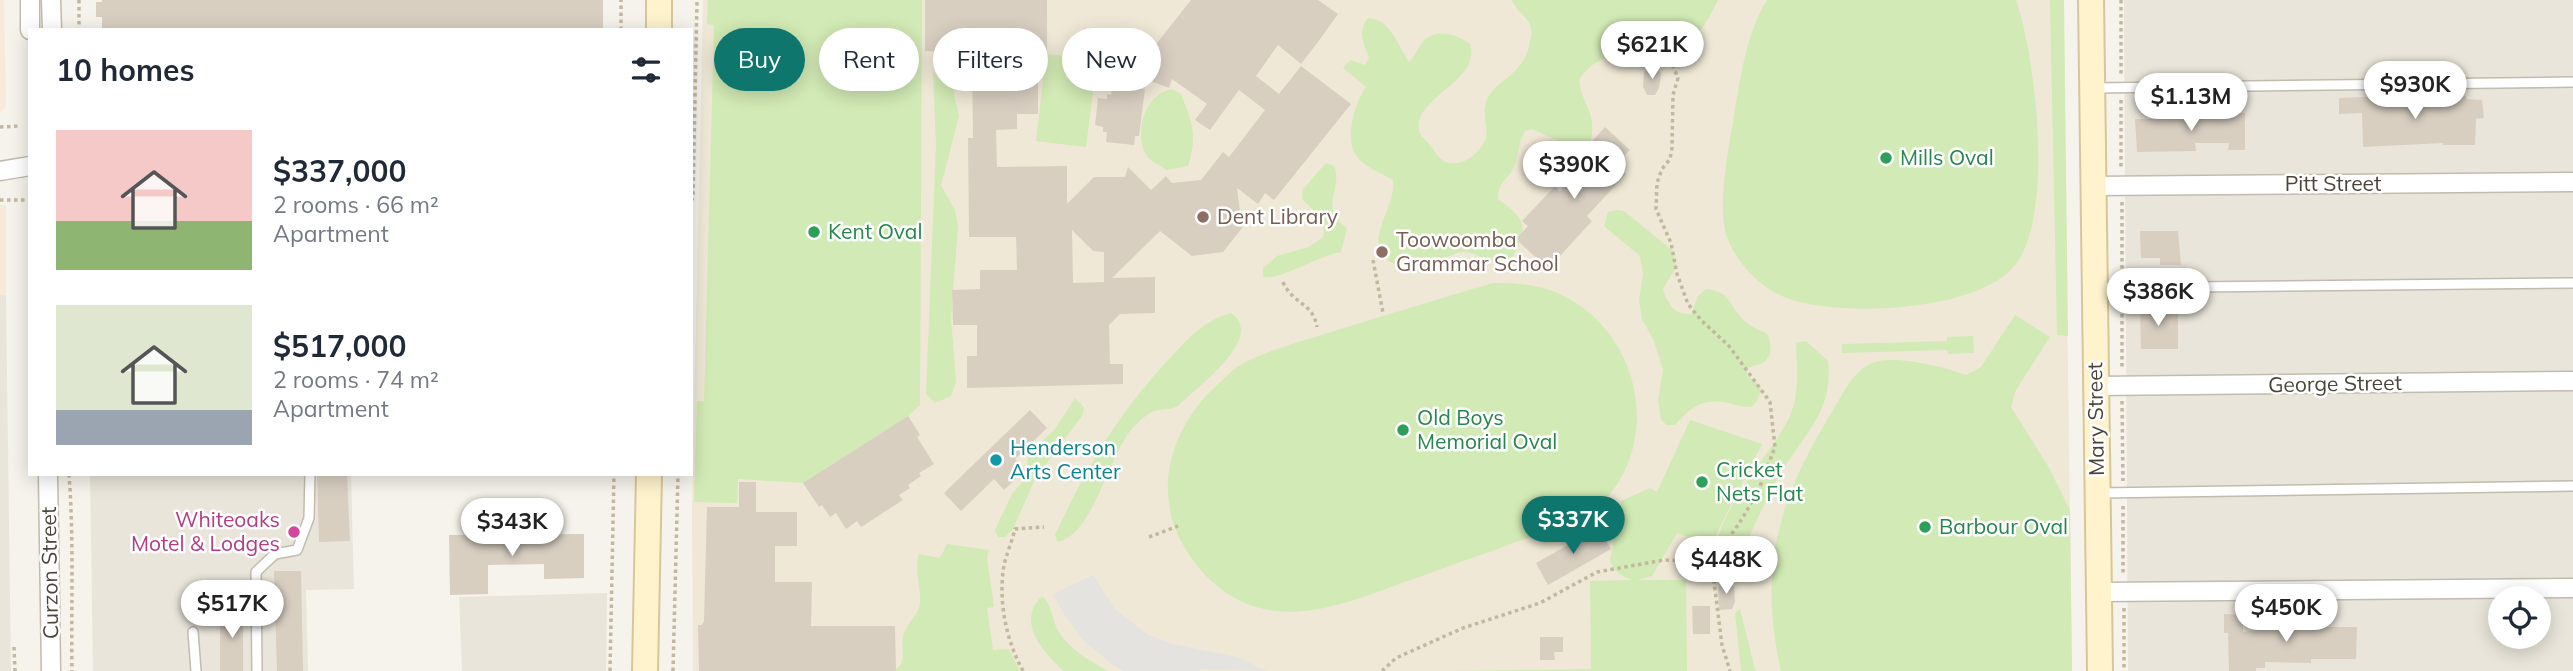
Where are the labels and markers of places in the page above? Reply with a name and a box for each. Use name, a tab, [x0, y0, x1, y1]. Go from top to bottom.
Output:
pin: $621K	[1603, 22, 1701, 81]
pin: $930K	[2366, 61, 2464, 121]
pin: $1.13M	[2134, 74, 2248, 133]
pin: $390K	[1525, 142, 1623, 201]
place label: Mills Oval	[1900, 144, 1994, 170]
marker: Mills Oval	[1878, 150, 1894, 166]
place label: Dent Library	[1217, 203, 1338, 229]
marker: Dent Library	[1195, 209, 1211, 225]
place label: Kent Oval	[828, 218, 922, 244]
marker: Kent Oval	[806, 224, 822, 240]
place label: Toowoomba Grammar School	[1396, 226, 1559, 276]
marker: Toowoomba Grammar School	[1374, 244, 1390, 260]
pin: $386K	[2109, 268, 2207, 328]
place label: Old Boys Memorial Oval	[1417, 404, 1557, 454]
marker: Old Boys Memorial Oval	[1395, 422, 1411, 438]
place label: Henderson Arts Center	[1010, 434, 1121, 484]
marker: Henderson Arts Center	[988, 452, 1004, 468]
place label: Cricket Nets Flat	[1716, 456, 1803, 506]
marker: Cricket Nets Flat	[1694, 474, 1710, 490]
pin: $337K	[1524, 496, 1622, 556]
pin: $343K	[463, 498, 561, 558]
place label: Whiteoaks Motel & Lodges	[131, 506, 280, 556]
place label: Barbour Oval	[1939, 513, 2068, 539]
marker: Barbour Oval	[1917, 519, 1933, 535]
marker: Whiteoaks Motel & Lodges	[286, 524, 302, 540]
pin: $448K	[1677, 536, 1775, 596]
pin: $517K	[183, 580, 281, 640]
pin: $450K	[2237, 584, 2335, 644]

